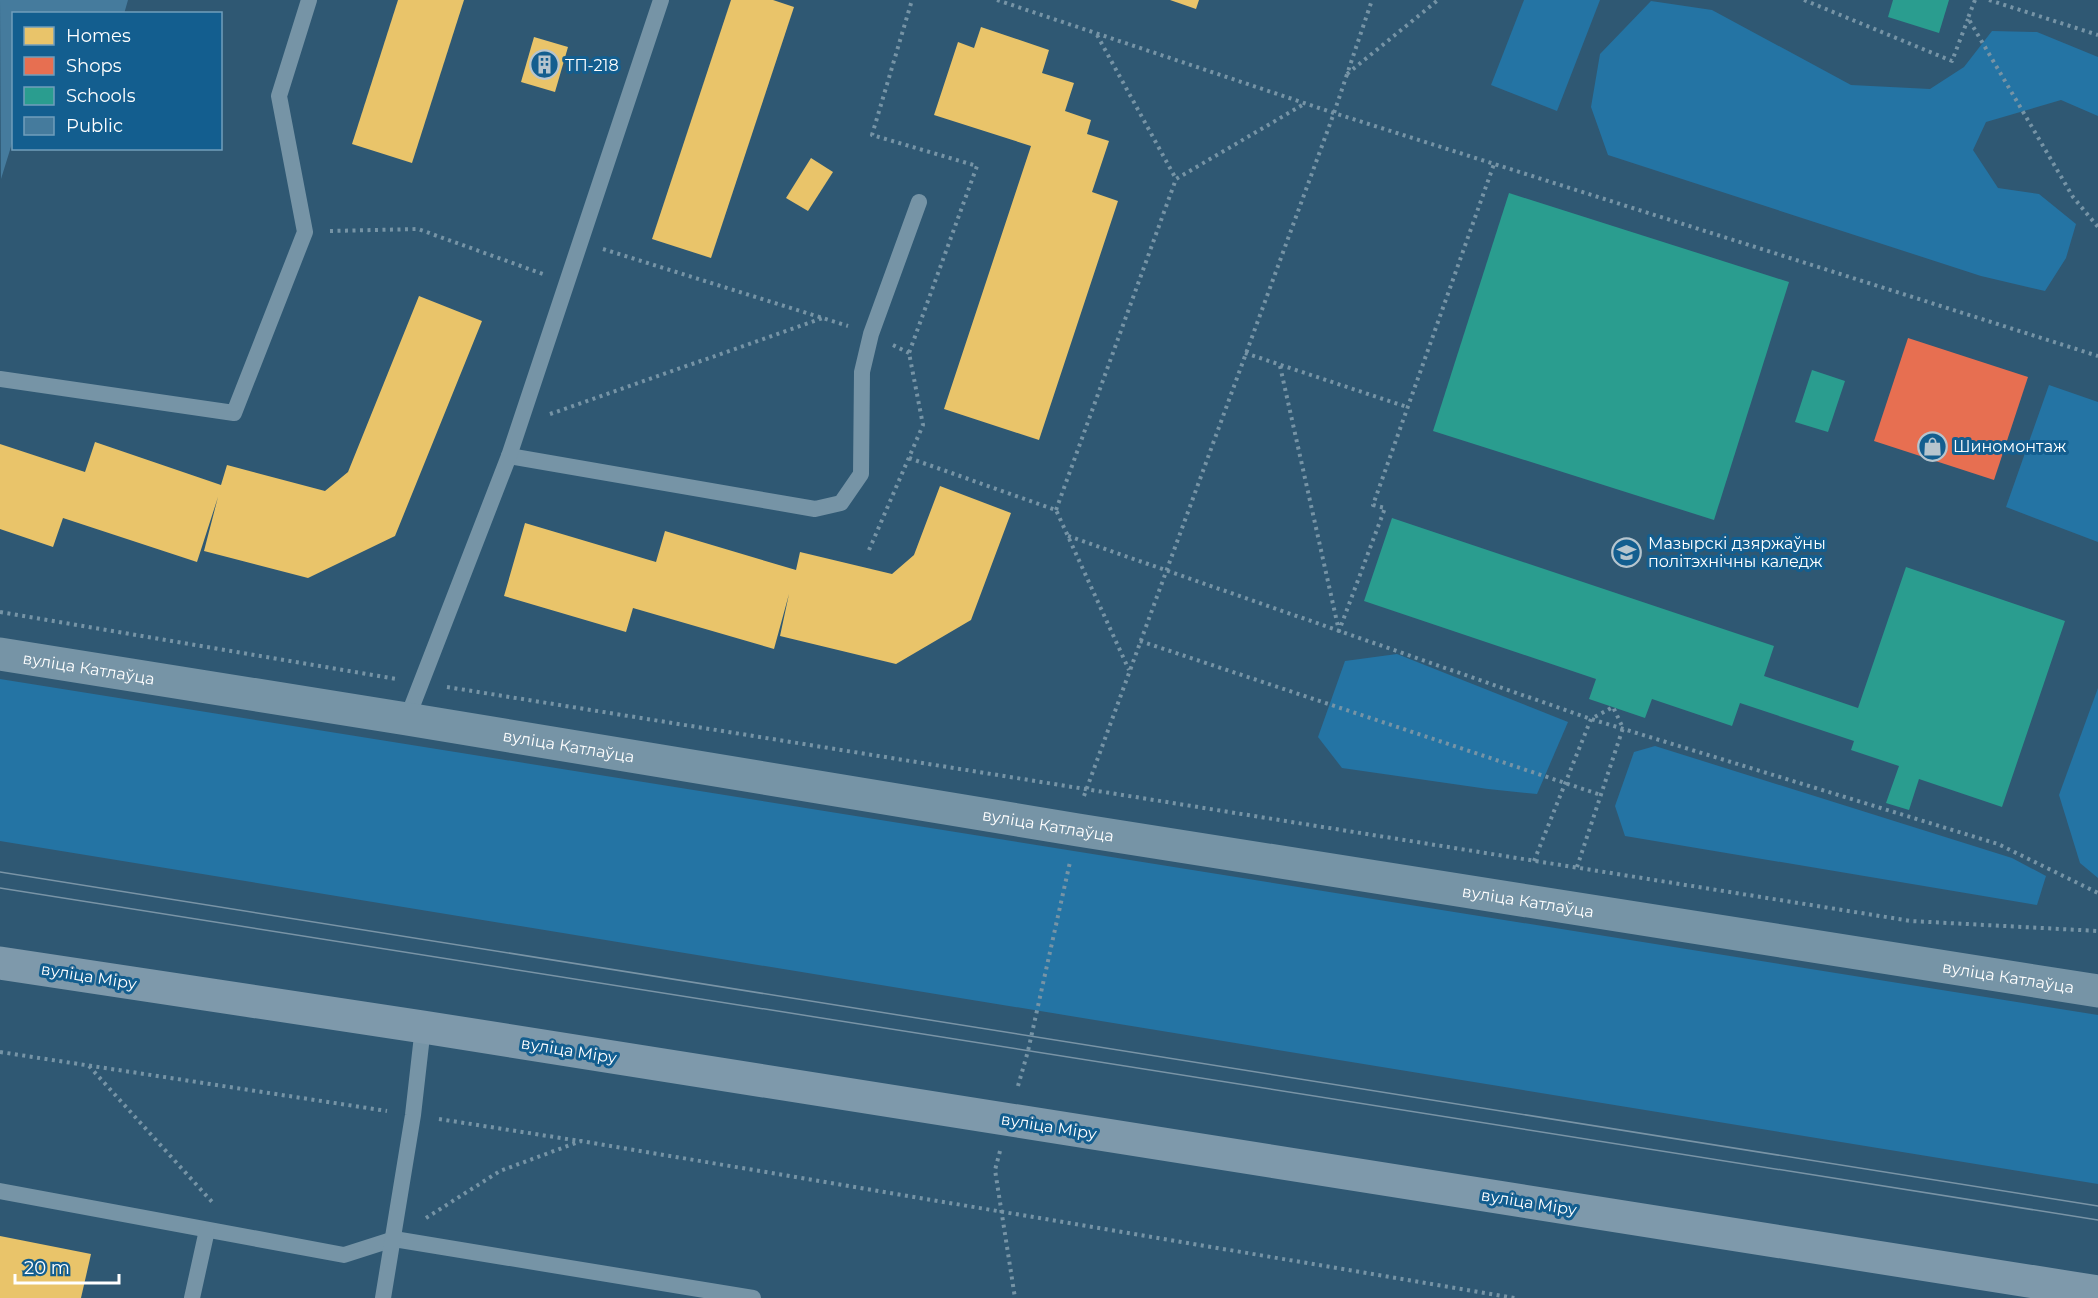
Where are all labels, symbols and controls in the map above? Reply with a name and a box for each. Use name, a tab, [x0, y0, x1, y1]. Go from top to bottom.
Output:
legend	[12, 12, 222, 150]
text: Homes	[66, 25, 131, 47]
building icon: ТП-218	[528, 49, 560, 81]
text: Shops	[66, 55, 122, 77]
place label: ТП-218	[565, 56, 619, 75]
text: Schools	[66, 85, 136, 107]
text: Public	[66, 115, 123, 137]
shop icon: Шиномонтаж	[1916, 430, 1948, 462]
place label: Шиномонтаж	[1953, 437, 2066, 456]
place label: Мазырскі дзяржаўны політэхнічны каледж	[1648, 534, 1826, 571]
school or university icon: Мазырскі дзяржаўны політэхнічны каледж	[1611, 536, 1643, 568]
street label: вуліца Катлаўца	[21, 649, 156, 689]
street label: вуліца Катлаўца	[501, 726, 636, 766]
street label: вуліца Катлаўца	[981, 805, 1115, 846]
street label: вуліца Катлаўца	[1461, 882, 1595, 921]
street label: вуліца Катлаўца	[1941, 958, 2075, 997]
street label: вуліца Міру	[40, 960, 138, 993]
street label: вуліца Міру	[520, 1034, 618, 1067]
street label: вуліца Міру	[1000, 1110, 1098, 1143]
street label: вуліца Міру	[1480, 1186, 1578, 1219]
scale bar	[15, 1247, 118, 1285]
text: 20 m	[24, 1257, 70, 1279]

